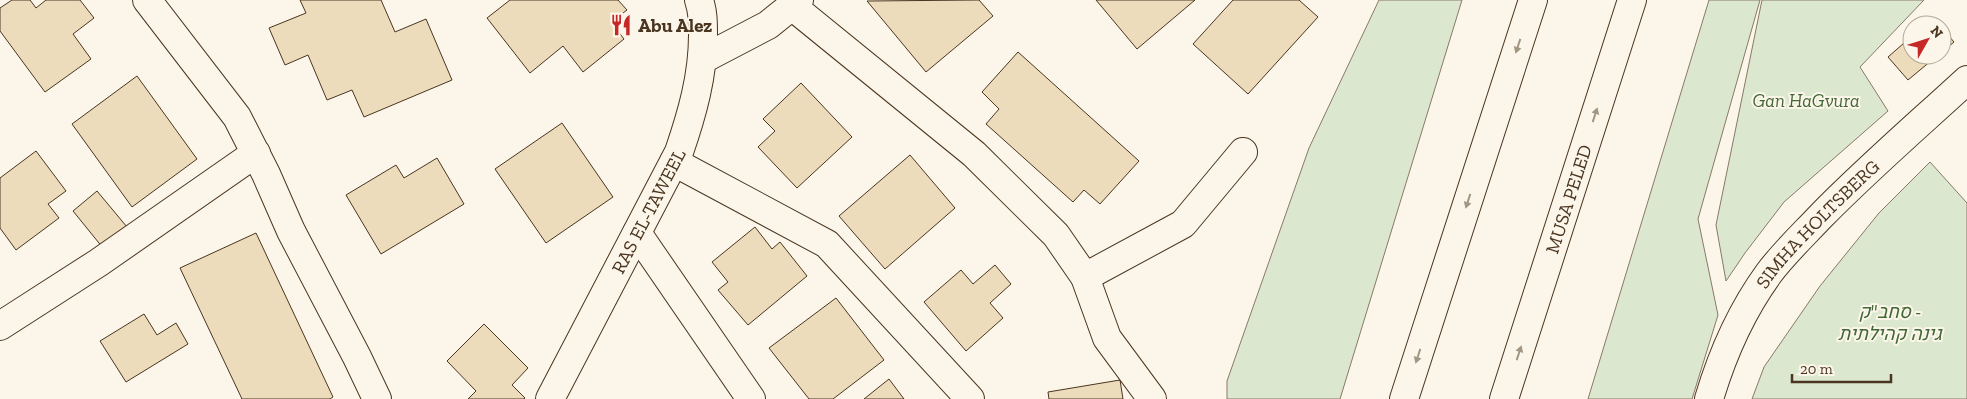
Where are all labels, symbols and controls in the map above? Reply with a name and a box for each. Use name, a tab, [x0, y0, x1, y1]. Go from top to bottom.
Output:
restaurant icon: Abu Alez	[608, 12, 634, 38]
place label: Abu Alez	[638, 14, 712, 37]
north arrow	[1902, 15, 1952, 65]
text: N	[1927, 23, 1947, 42]
one-way arrow	[1514, 39, 1521, 54]
park label: Gan HaGvura	[1752, 89, 1860, 112]
one-way arrow	[1592, 107, 1599, 122]
street label: MUSA PELED	[1540, 142, 1596, 256]
street label: RAS EL-TAWEEL	[606, 144, 691, 277]
street label: SIMHA HOLTSBERG	[1750, 154, 1884, 293]
one-way arrow	[1464, 194, 1472, 209]
park label: סחב"ק - גינה קהילתית	[1838, 300, 1943, 345]
one-way arrow	[1515, 345, 1523, 360]
one-way arrow	[1414, 348, 1422, 363]
scale bar	[1792, 352, 1891, 384]
text: 20 m	[1800, 360, 1833, 378]

